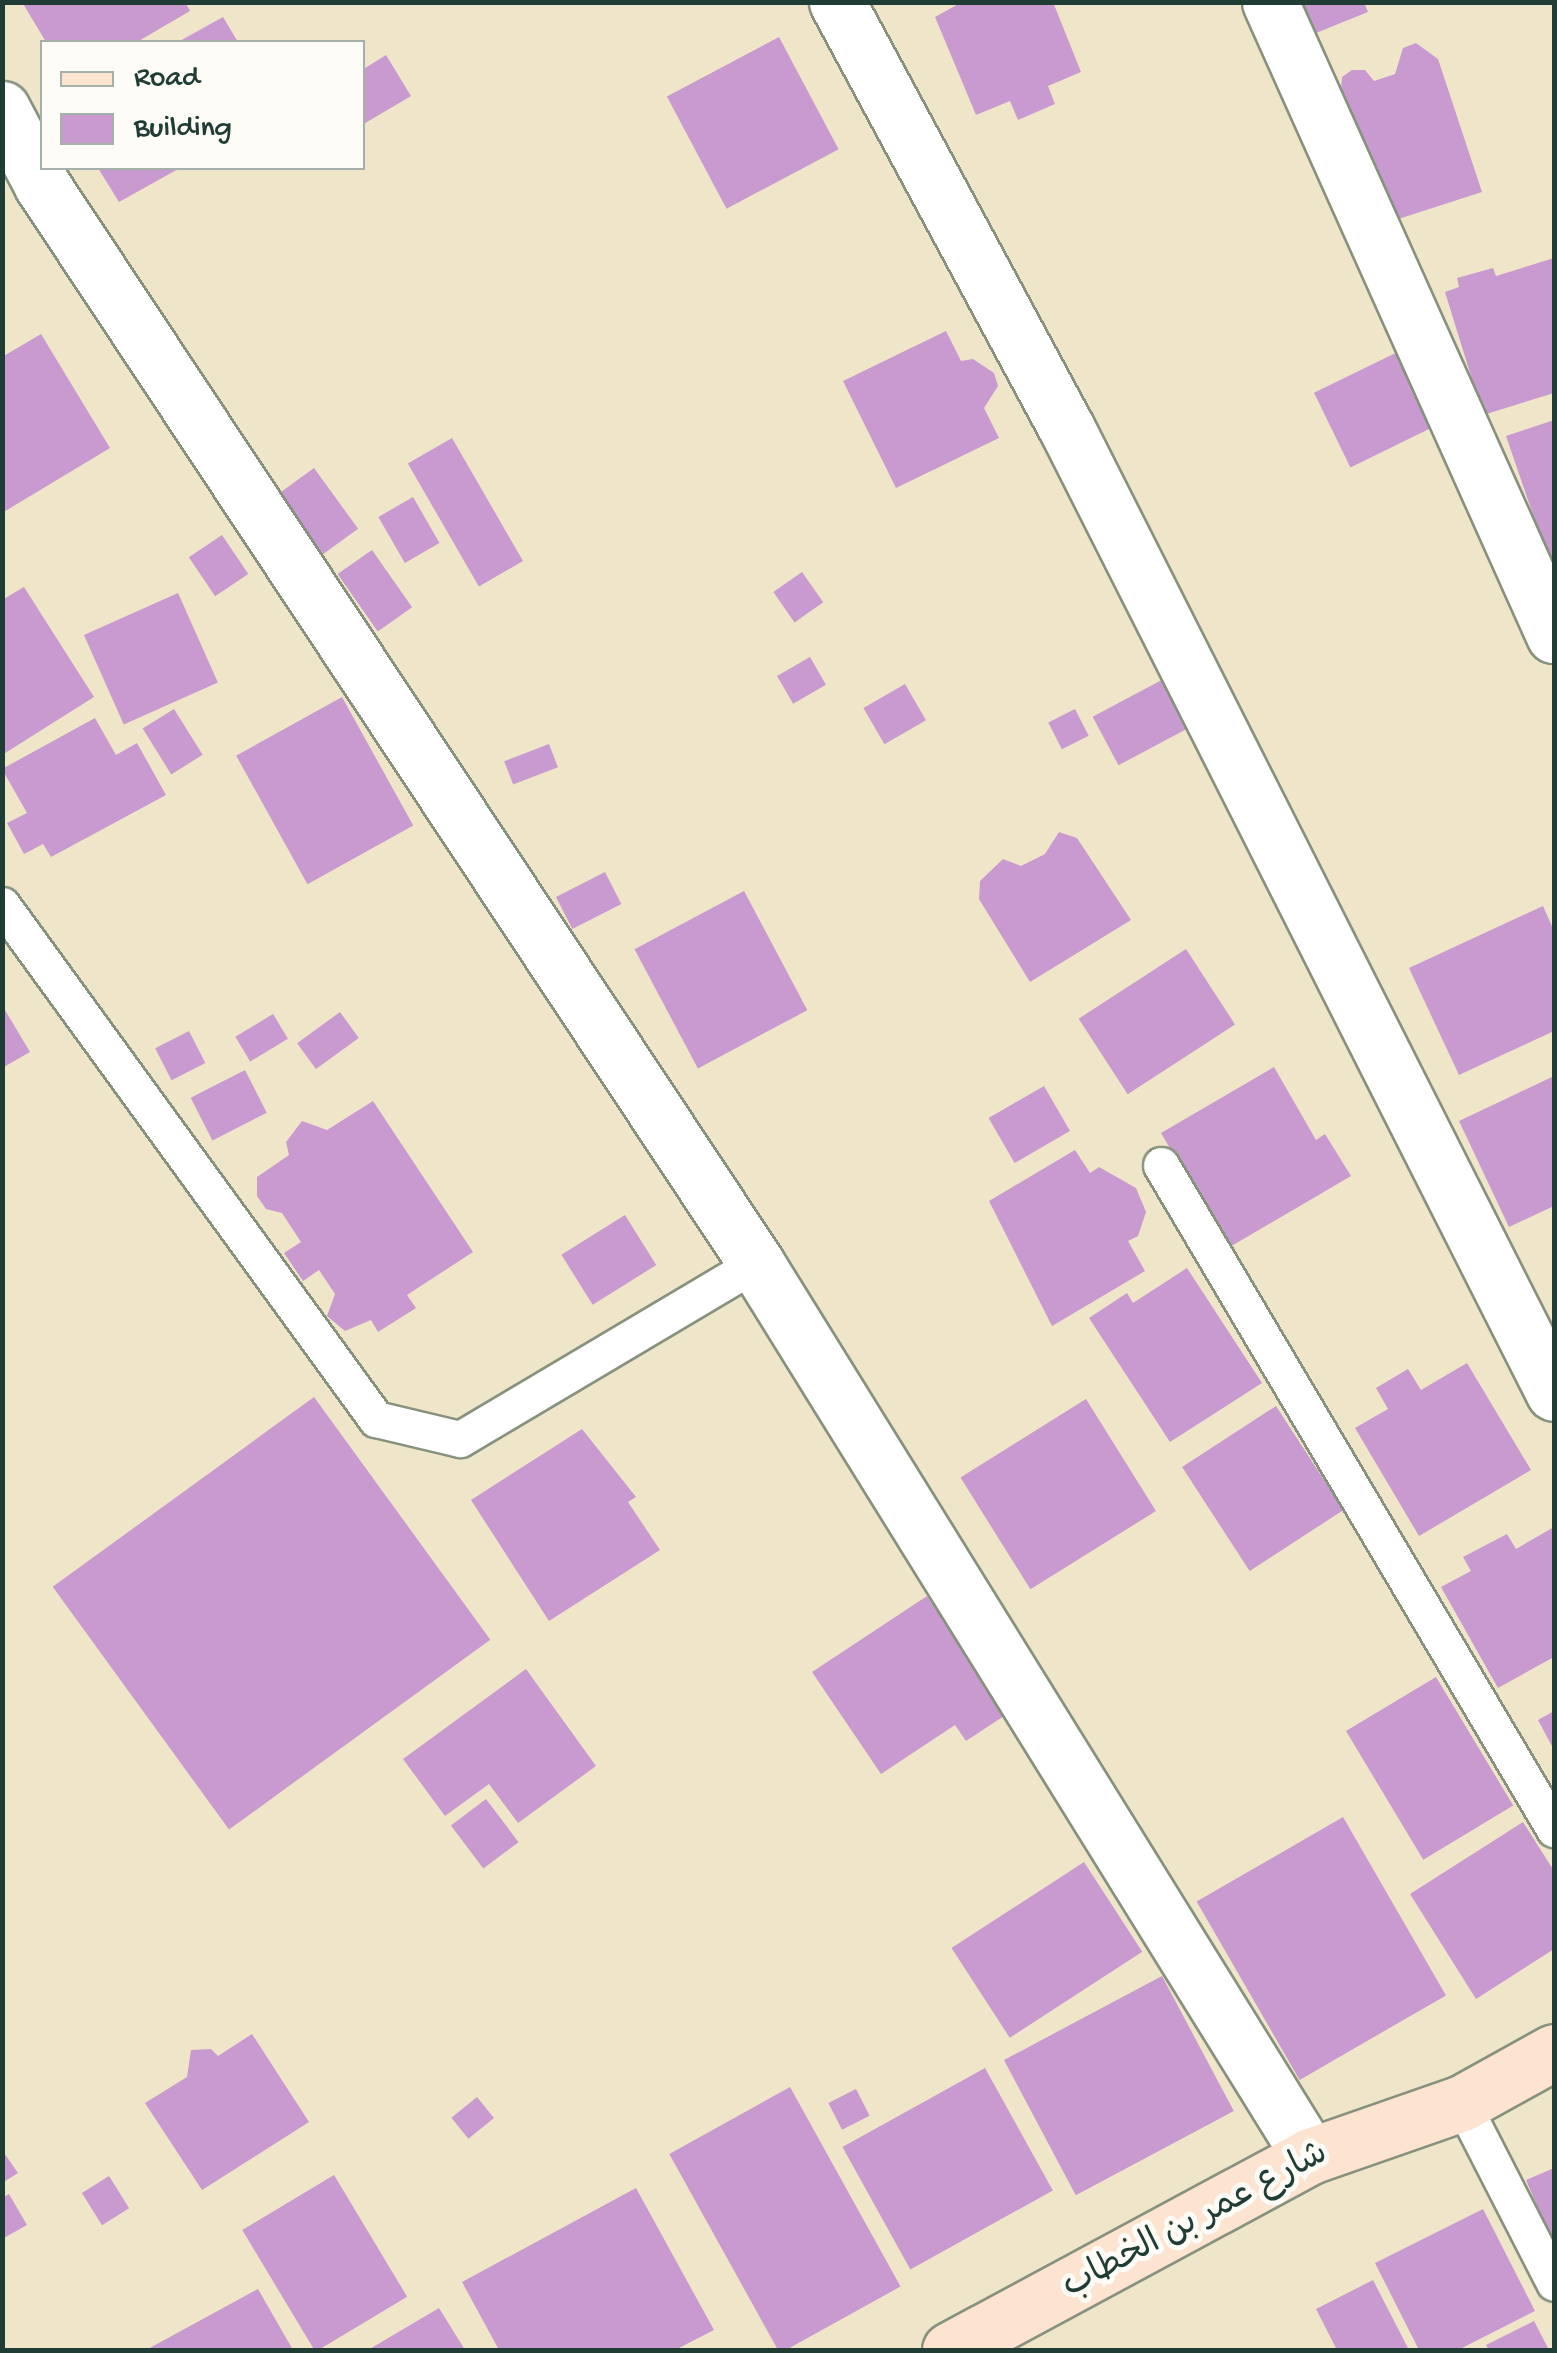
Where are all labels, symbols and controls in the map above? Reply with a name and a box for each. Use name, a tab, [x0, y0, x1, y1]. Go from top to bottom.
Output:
legend	[40, 40, 365, 170]
text: Road	[134, 62, 200, 97]
text: Building	[134, 112, 232, 147]
street label: شارع عمر بن الخطاب	[1056, 2134, 1336, 2310]

